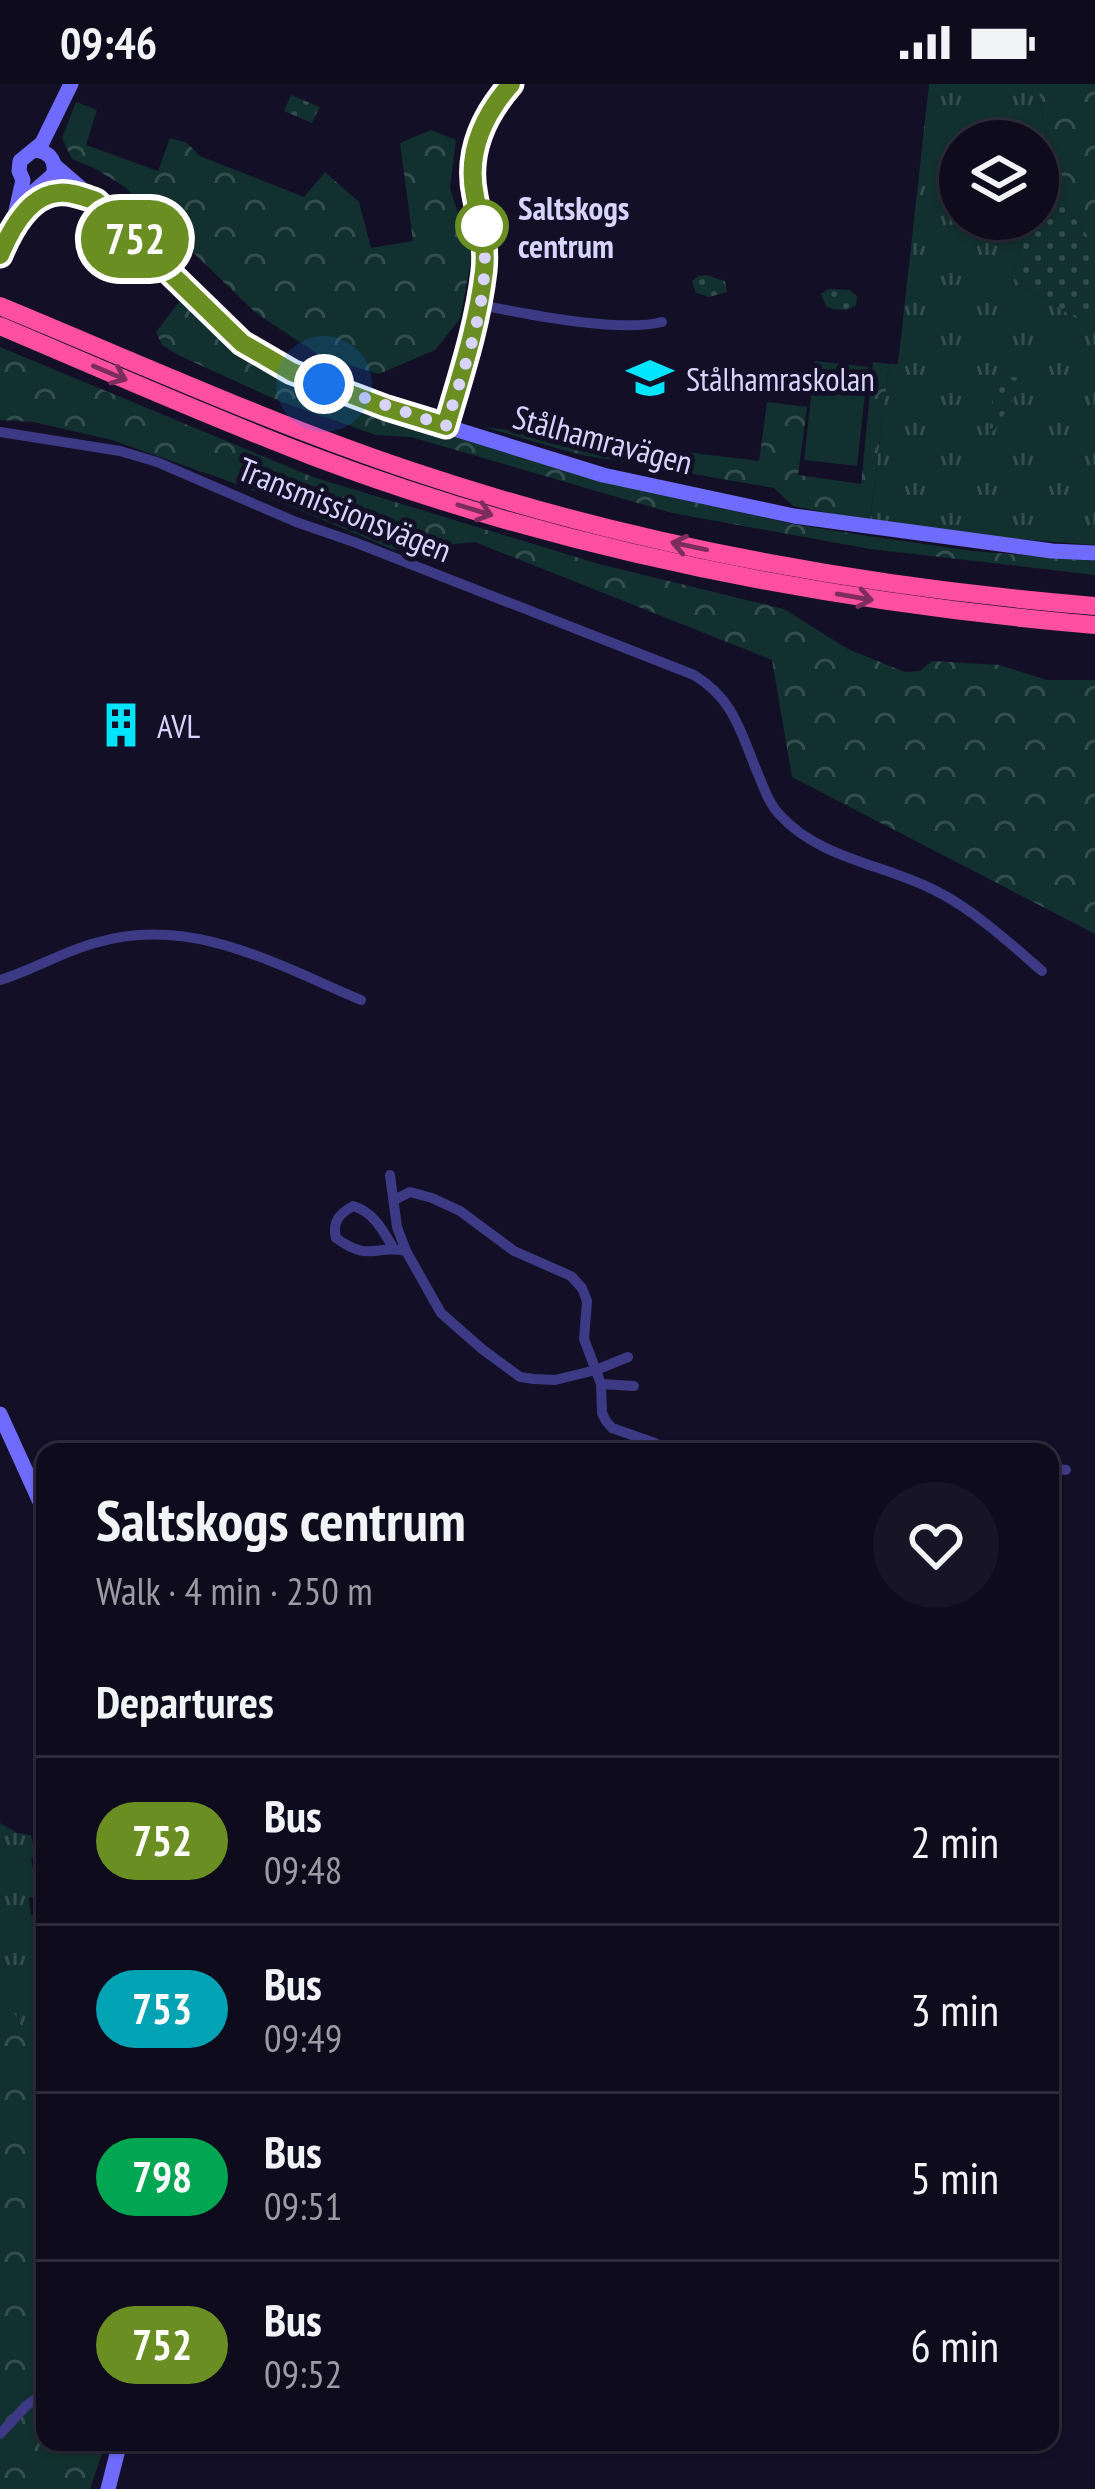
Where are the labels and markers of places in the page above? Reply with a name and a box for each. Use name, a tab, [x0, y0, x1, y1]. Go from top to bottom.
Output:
place label: Saltskogs centrum	[518, 186, 629, 267]
marker: Saltskogs centrum	[457, 201, 507, 251]
school or university icon: Stålhamraskolan	[625, 353, 675, 403]
place label: Stålhamraskolan	[686, 357, 875, 400]
building icon: AVL	[96, 700, 146, 750]
place label: AVL	[157, 704, 201, 747]

